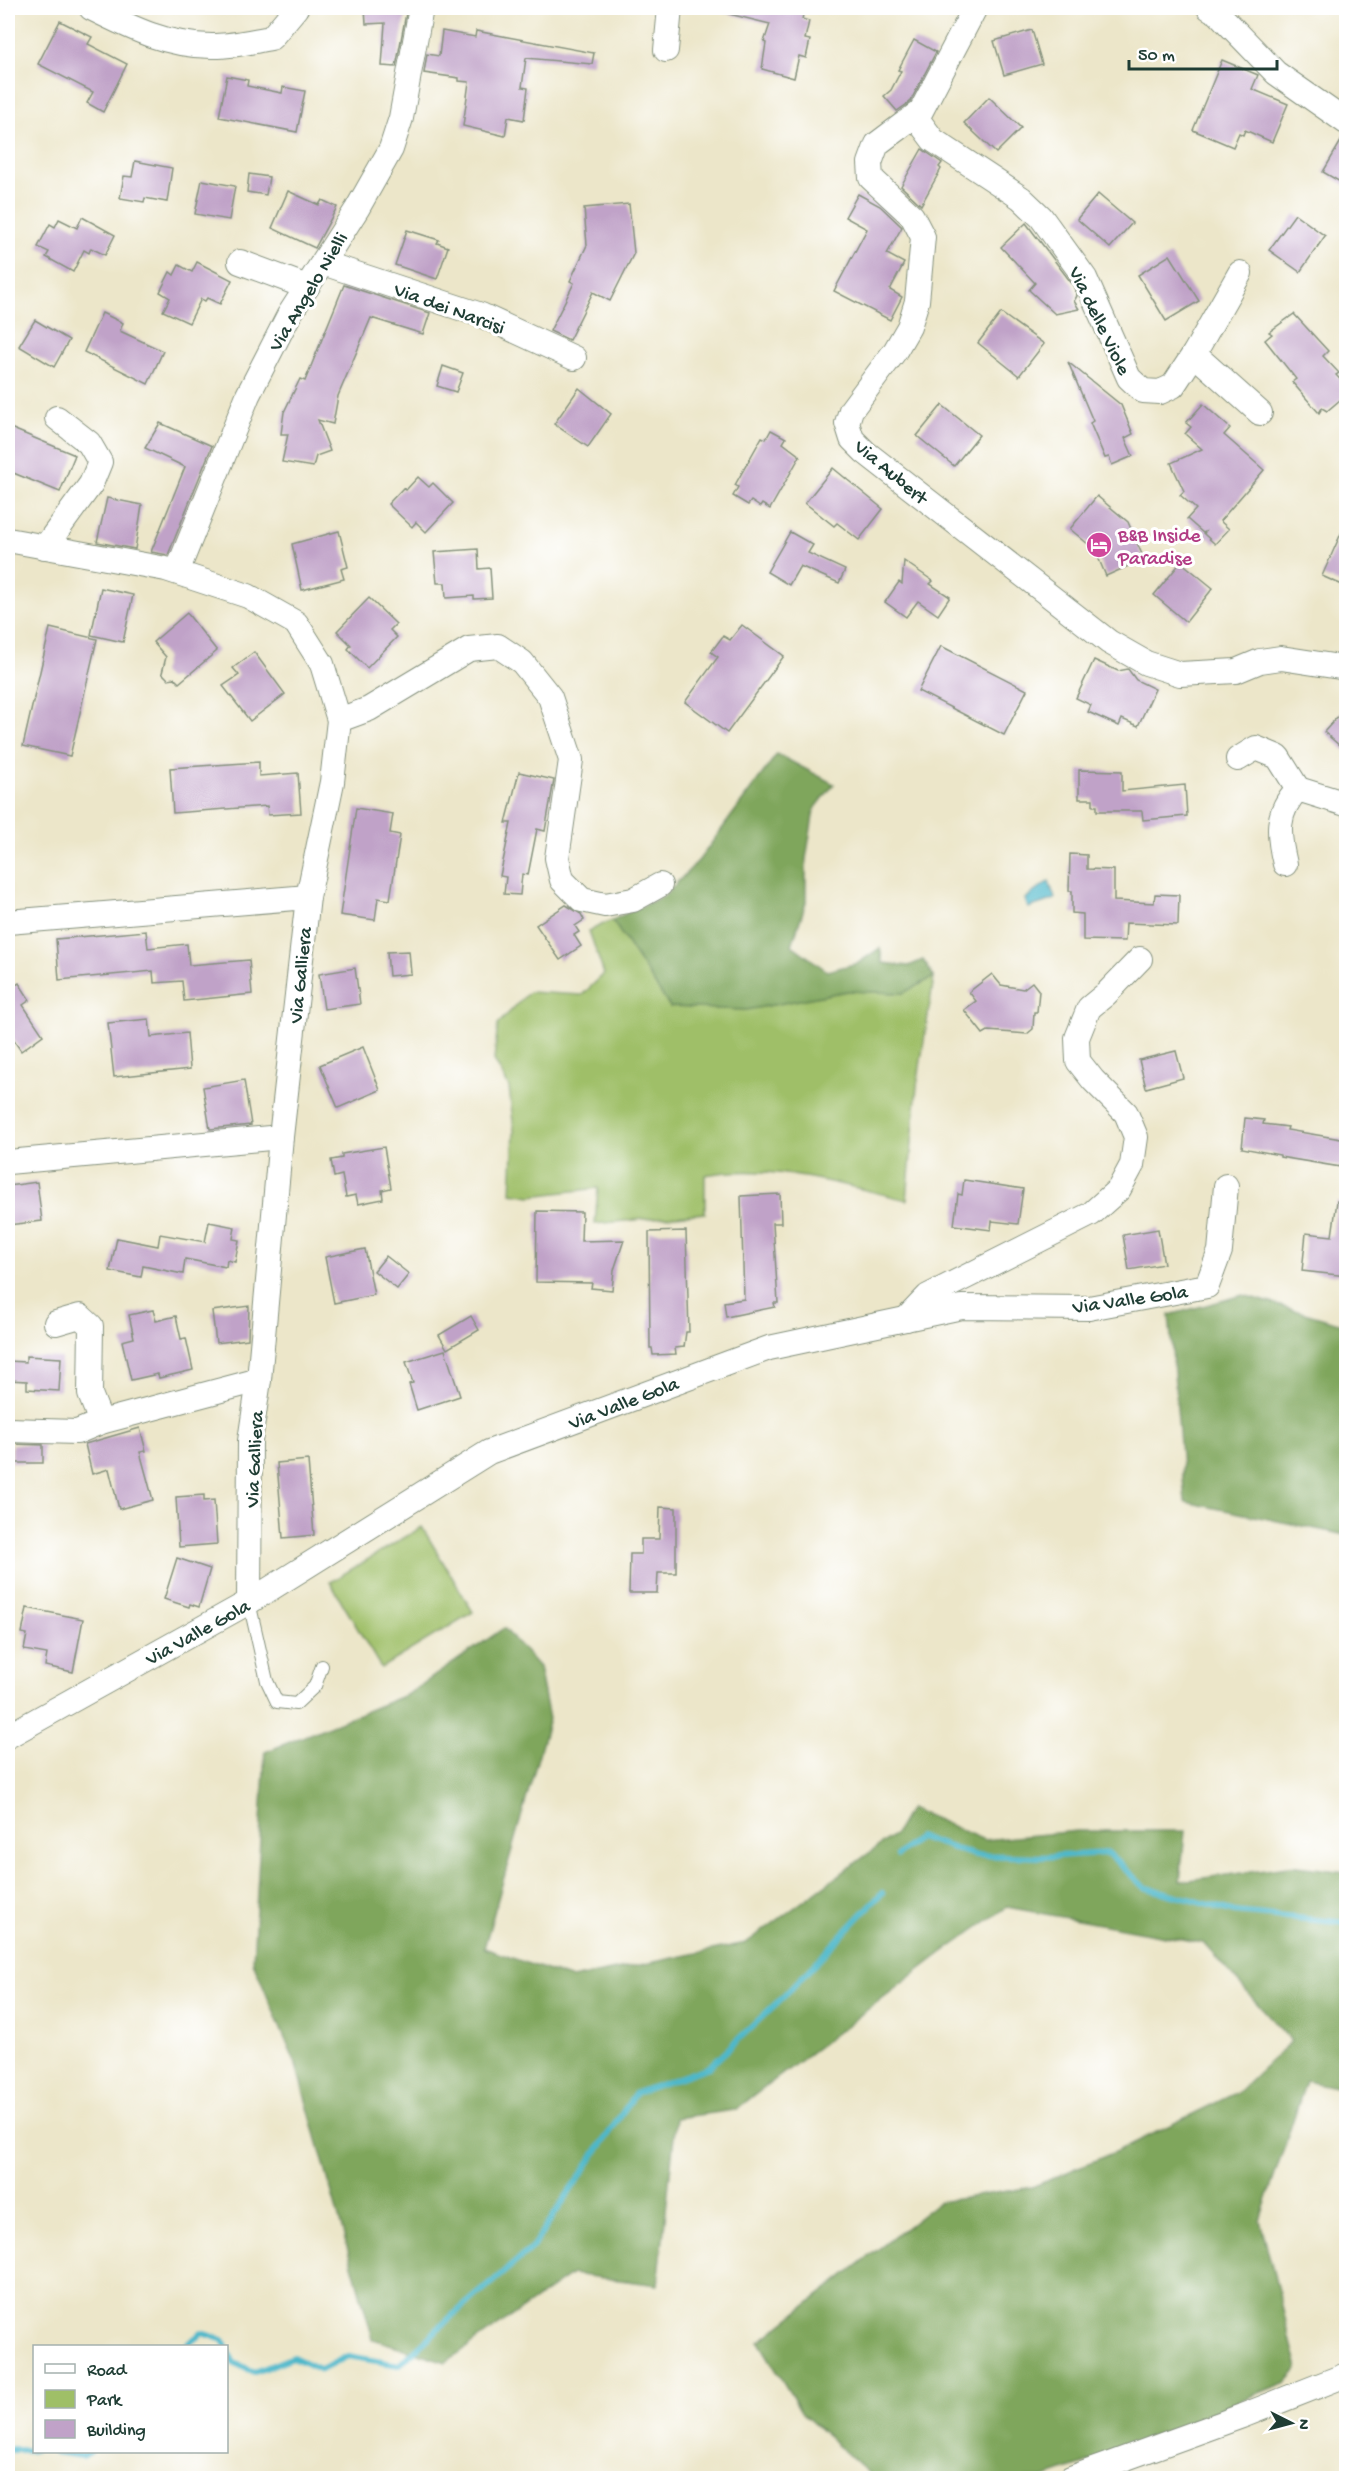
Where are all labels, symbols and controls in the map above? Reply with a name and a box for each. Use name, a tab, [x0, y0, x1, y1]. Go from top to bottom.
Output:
scale bar	[1129, 33, 1278, 71]
text: 50 m	[1138, 46, 1175, 67]
street label: Via Angelo Nielli	[265, 229, 355, 357]
street label: Via delle Viole	[1061, 263, 1134, 380]
street label: Via dei Narcisi	[389, 279, 507, 341]
street label: Via Aubert	[848, 436, 932, 512]
place label: B&B Inside Paradise	[1117, 526, 1201, 572]
hotel icon: B&B Inside Paradise	[1084, 530, 1114, 560]
street label: Via Galliera	[286, 925, 319, 1026]
street label: Via Valle Gola	[1071, 1282, 1190, 1321]
street label: Via Valle Gola	[565, 1373, 683, 1437]
street label: Via Galliera	[242, 1409, 271, 1509]
street label: Via Valle Gola	[142, 1595, 256, 1673]
legend	[33, 2345, 228, 2453]
text: Road	[87, 2361, 128, 2382]
text: Park	[86, 2391, 123, 2412]
north arrow	[1261, 2393, 1321, 2453]
text: N	[1292, 2418, 1312, 2431]
text: Building	[86, 2421, 146, 2442]

